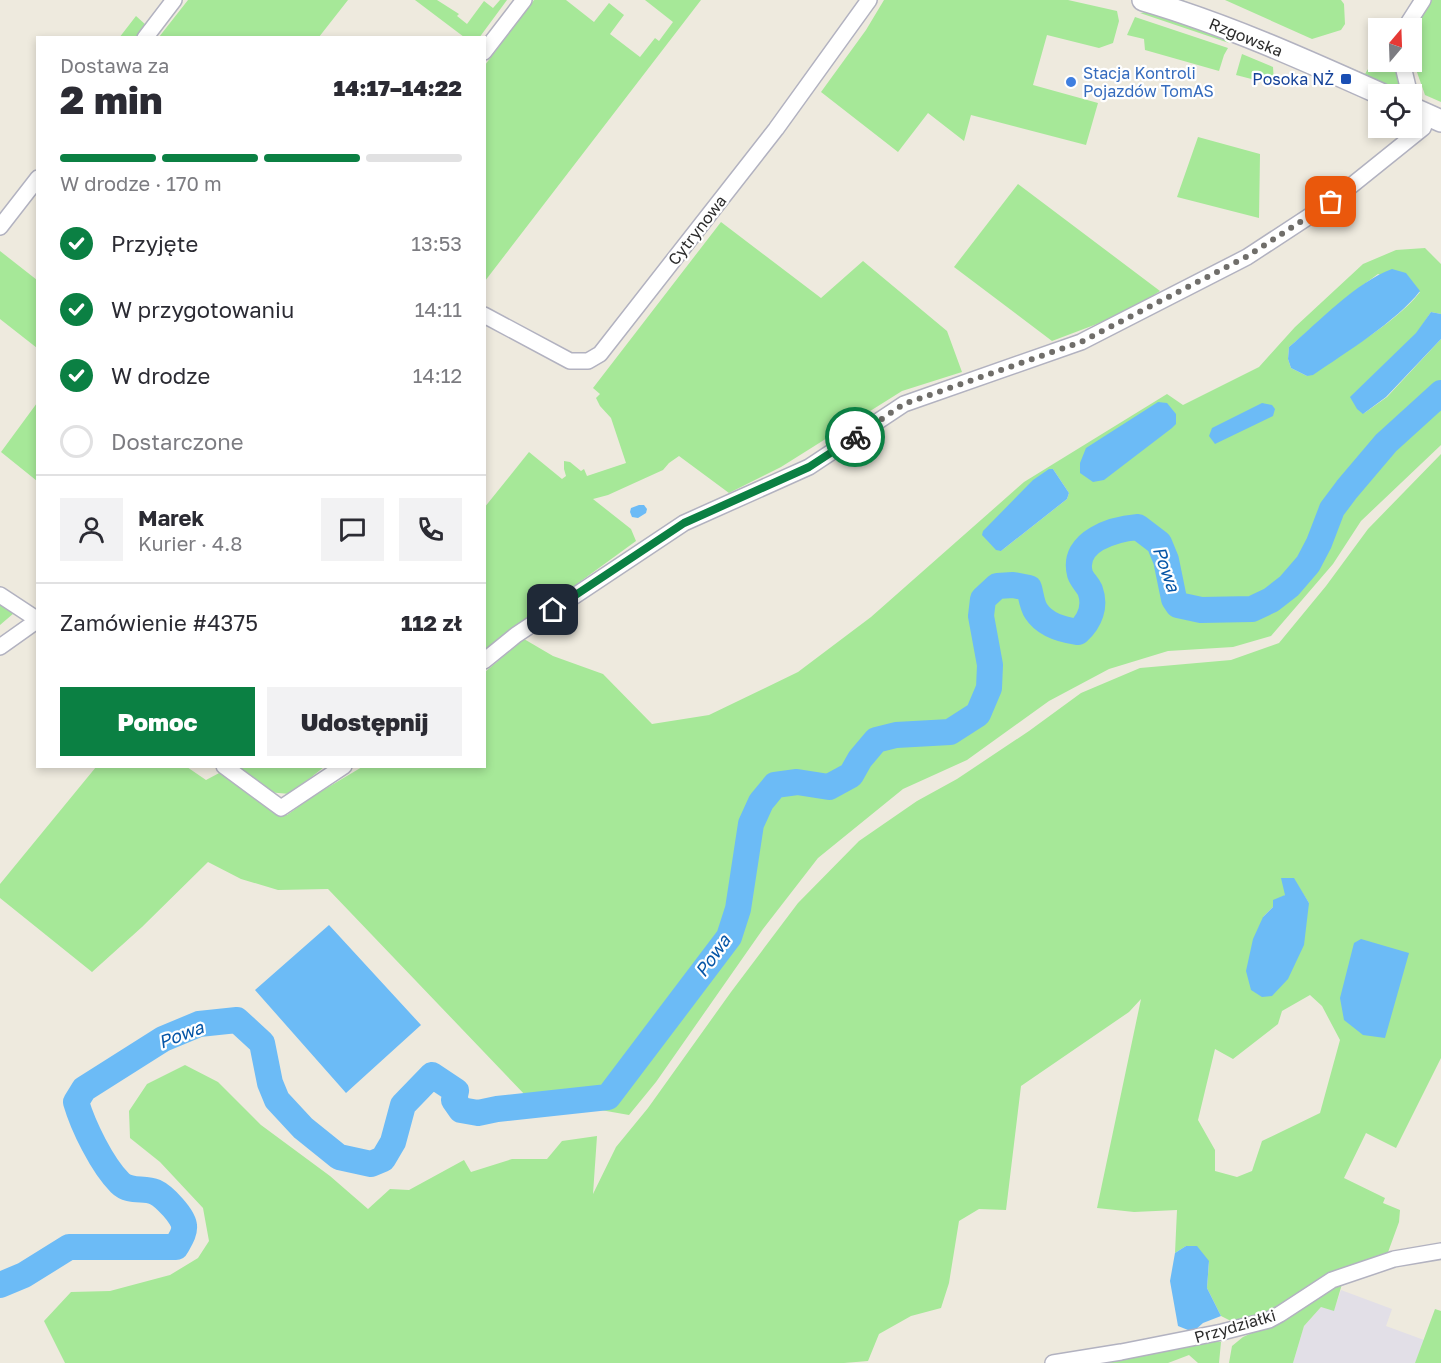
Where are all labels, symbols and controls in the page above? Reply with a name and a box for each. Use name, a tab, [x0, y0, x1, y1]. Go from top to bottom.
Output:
street label: Rzgowska	[1206, 13, 1286, 61]
north arrow	[1368, 18, 1422, 72]
map controls	[1368, 18, 1422, 138]
text: Dostawa za	[60, 53, 169, 77]
place label: Stacja Kontroli Pojazdów TomAS	[1083, 63, 1214, 101]
place label: Posoka NŻ	[1252, 69, 1334, 89]
marker: Posoka NŻ	[1339, 72, 1353, 86]
text: 14:17–14:22	[334, 74, 462, 101]
marker: Stacja Kontroli Pojazdów TomAS	[1064, 75, 1078, 89]
text: 2 min	[60, 76, 163, 123]
button: locate	[1368, 84, 1422, 138]
text: W drodze · 170 m	[60, 171, 222, 195]
pin	[1305, 176, 1356, 227]
icon: bag	[1314, 185, 1347, 218]
street label: Cytrynowa	[663, 191, 731, 269]
icon: check	[60, 227, 93, 260]
text: Przyjęte	[111, 230, 198, 257]
text: 13:53	[411, 231, 462, 255]
icon: check	[60, 293, 93, 326]
text: W przygotowaniu	[111, 296, 294, 323]
text: 14:11	[415, 297, 462, 321]
icon: check	[60, 359, 93, 392]
text: W drodze	[111, 362, 210, 389]
text: 14:12	[413, 363, 462, 387]
courier	[825, 407, 885, 467]
icon: bike	[839, 421, 872, 454]
text: Dostarczone	[111, 428, 244, 455]
button: person	[60, 498, 123, 561]
button: chat	[321, 498, 384, 561]
button: phone	[399, 498, 462, 561]
text: Marek	[138, 504, 204, 531]
text: Kurier · 4.8	[138, 531, 242, 555]
water label: Powa	[1149, 543, 1186, 595]
pin	[527, 584, 578, 635]
icon: home	[536, 593, 569, 626]
text: Zamówienie #4375	[60, 609, 258, 636]
text: 112 zł	[401, 609, 462, 636]
button: Pomoc	[60, 687, 255, 756]
button: Udostępnij	[267, 687, 462, 756]
water label: Powa	[690, 929, 735, 981]
water label: Powa	[155, 1015, 207, 1053]
street label: Przydziałki	[1192, 1305, 1278, 1347]

